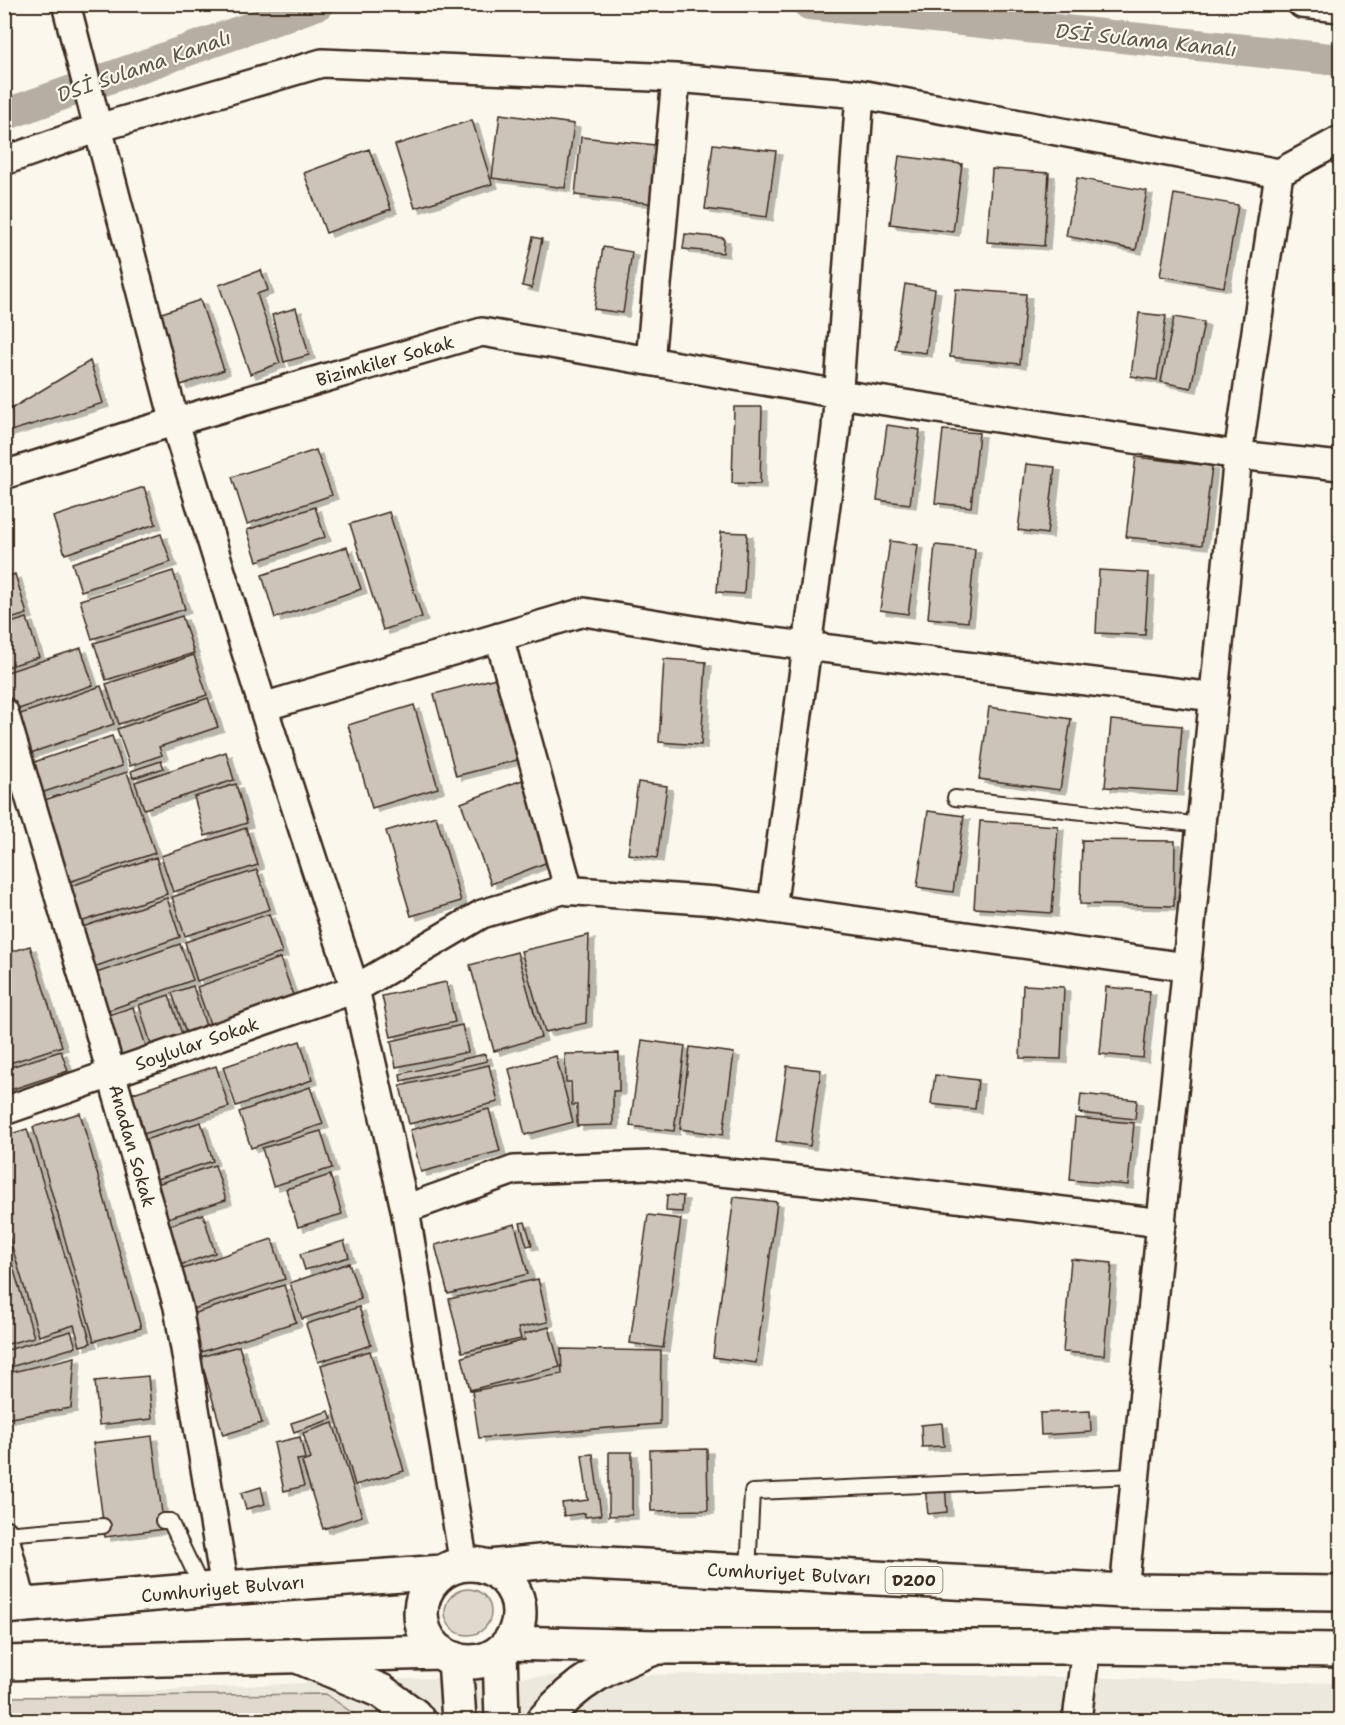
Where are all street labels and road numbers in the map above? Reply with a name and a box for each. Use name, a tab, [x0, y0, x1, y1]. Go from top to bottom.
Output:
street label: Bizimkiler Sokak	[313, 330, 457, 392]
street label: Soylular Sokak	[132, 1012, 262, 1076]
street label: Anadan Sokak	[103, 1082, 161, 1210]
street label: Cumhuriyet Bulvarı	[706, 1558, 872, 1590]
road number: D200	[886, 1567, 942, 1593]
street label: Cumhuriyet Bulvarı	[140, 1570, 306, 1608]

